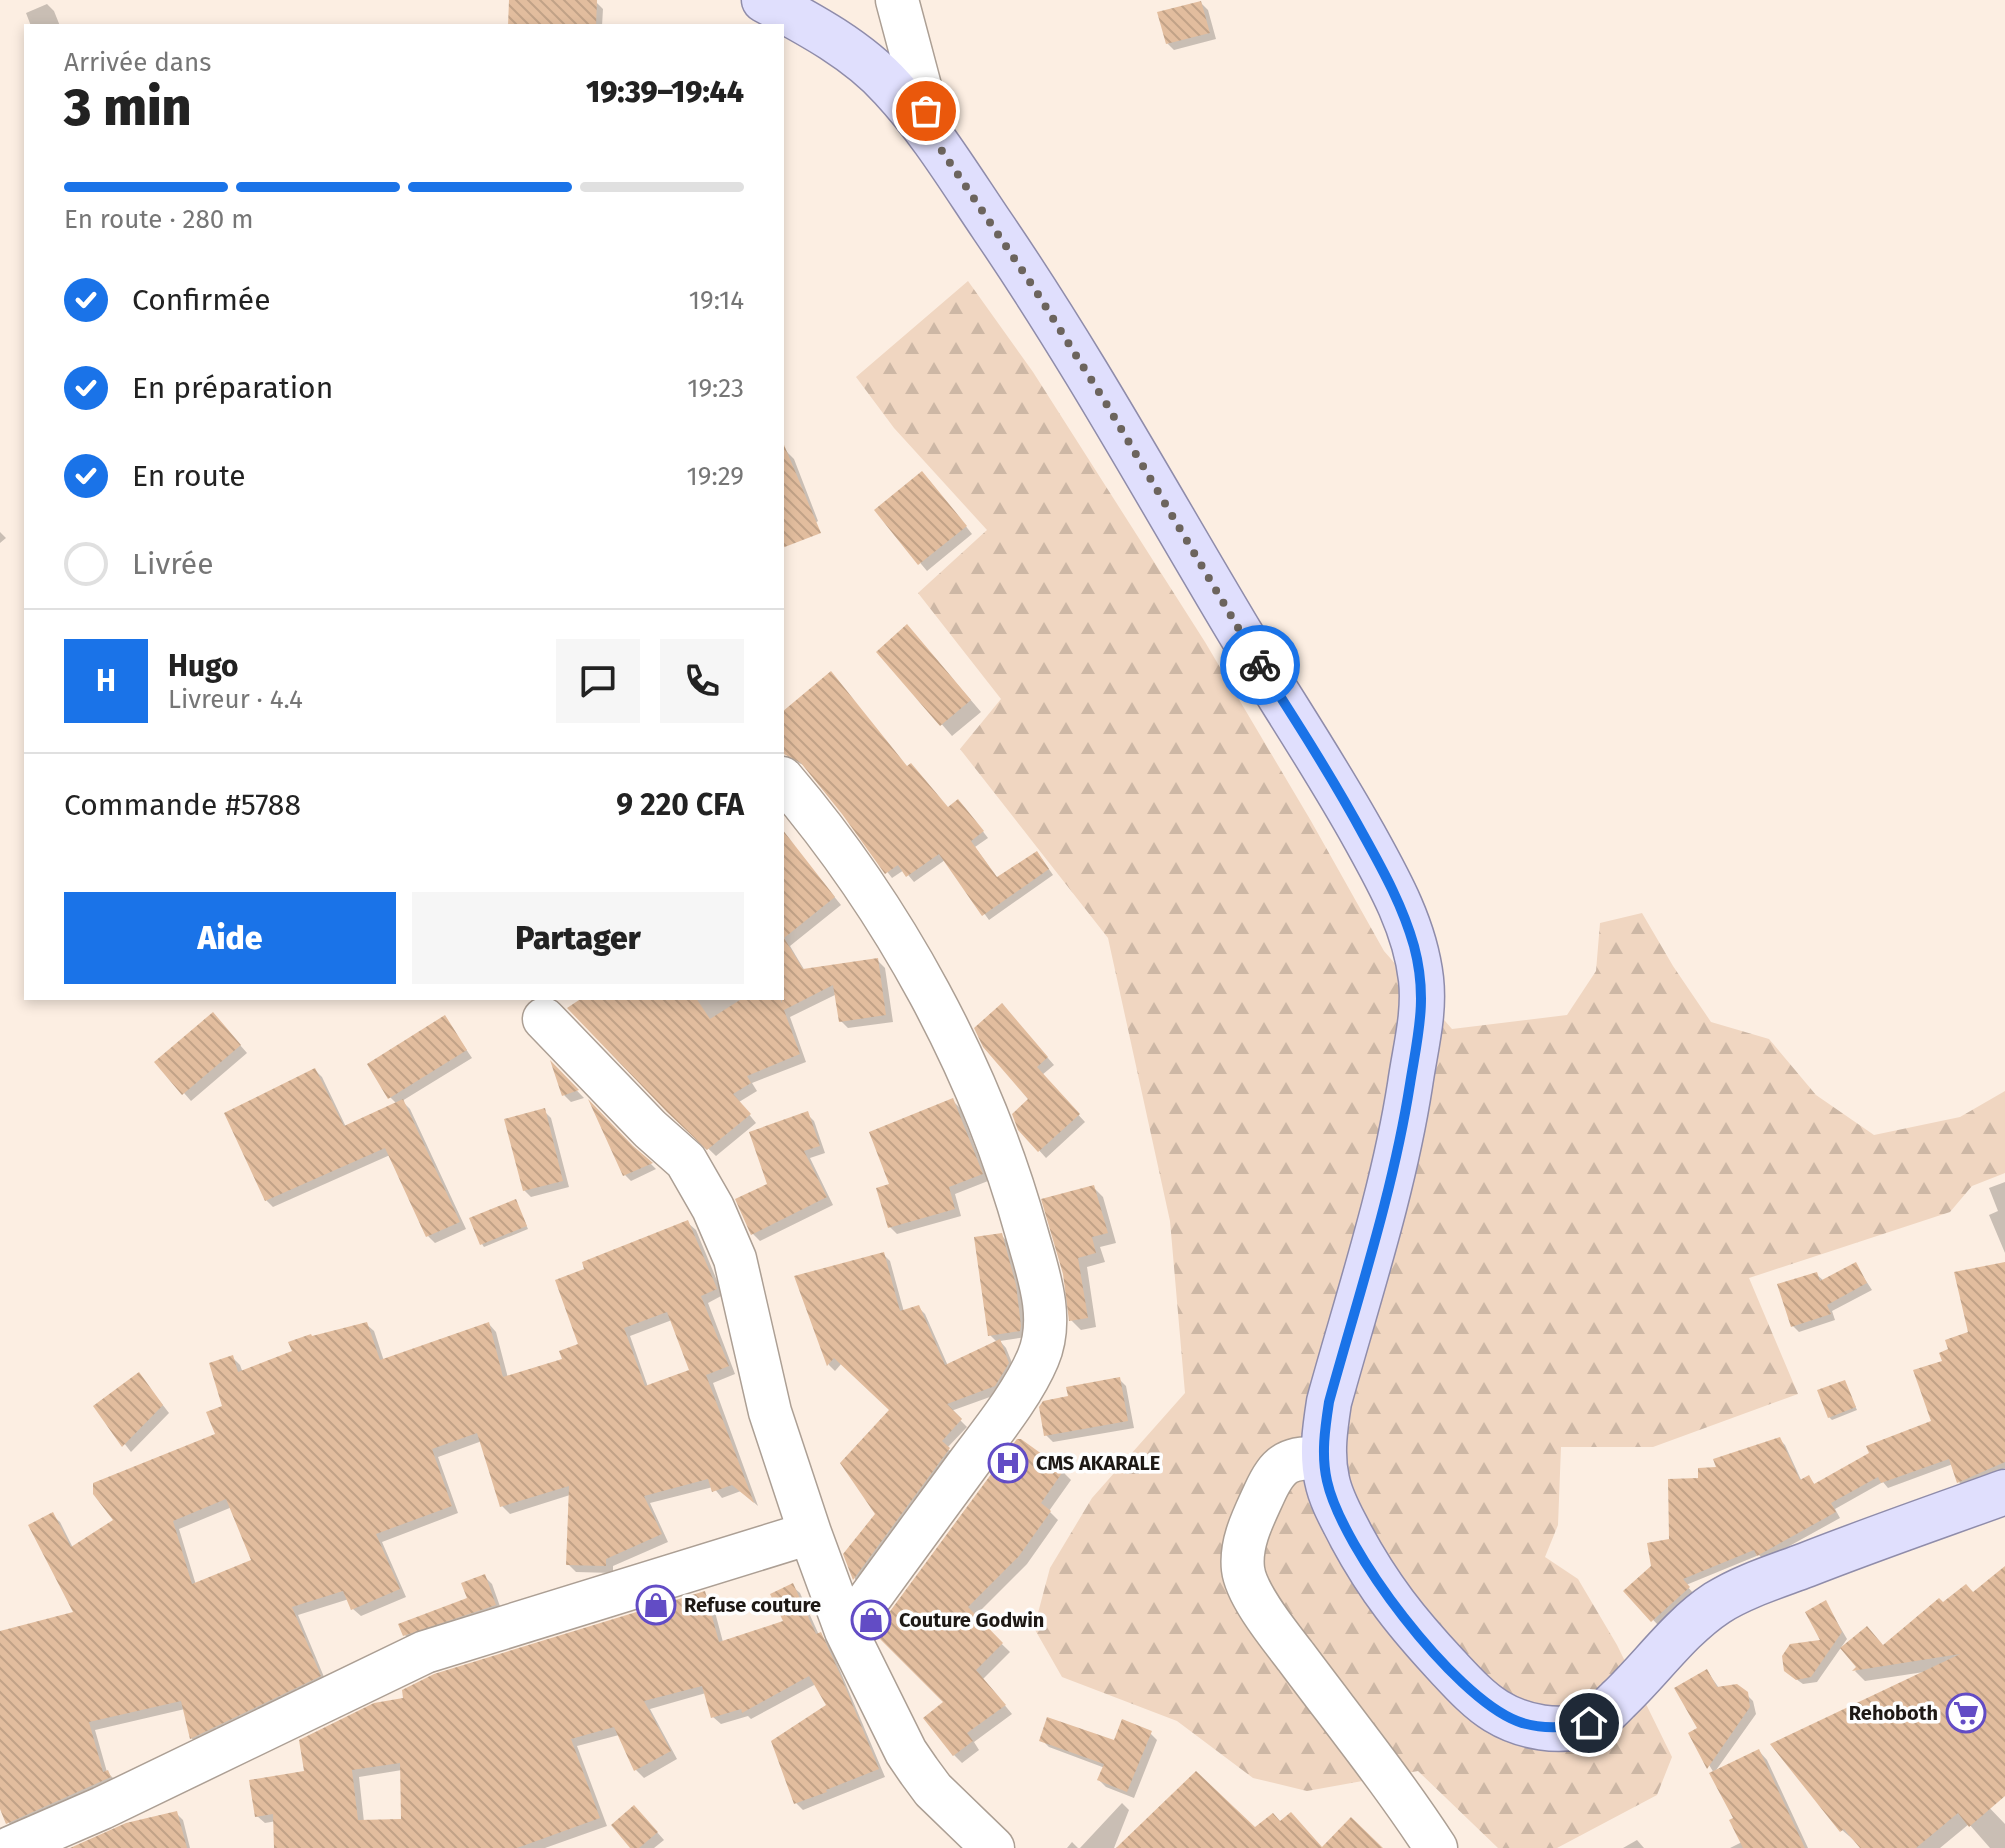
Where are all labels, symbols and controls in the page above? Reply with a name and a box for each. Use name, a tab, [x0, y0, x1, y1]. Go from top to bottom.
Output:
text: Arrivée dans	[64, 47, 211, 78]
text: 19:39–19:44	[586, 74, 744, 110]
text: 3 min	[64, 76, 192, 139]
pin	[892, 77, 960, 145]
icon: bag	[904, 89, 948, 133]
text: En route · 280 m	[64, 204, 253, 235]
icon: check	[64, 278, 108, 322]
text: Confirmée	[132, 282, 271, 318]
text: 19:14	[689, 285, 744, 316]
icon: check	[64, 366, 108, 410]
text: En préparation	[132, 370, 333, 406]
text: 19:23	[687, 373, 744, 404]
icon: check	[64, 454, 108, 498]
text: En route	[132, 458, 246, 494]
text: 19:29	[687, 461, 744, 492]
text: Livrée	[132, 546, 214, 582]
courier	[1220, 625, 1300, 705]
button: chat	[556, 639, 640, 723]
button: phone	[660, 639, 744, 723]
icon: bike	[1238, 643, 1282, 687]
text: Hugo	[168, 648, 239, 684]
text: H	[96, 663, 116, 699]
text: Livreur · 4.4	[168, 684, 303, 715]
text: Commande #5788	[64, 787, 301, 823]
text: 9 220 CFA	[616, 787, 744, 823]
button: Aide	[64, 892, 396, 984]
button: Partager	[412, 892, 744, 984]
hospital icon: CMS AKARALE	[987, 1442, 1029, 1484]
place label: CMS AKARALE	[1036, 1451, 1160, 1475]
shop icon: Refuse couture	[635, 1584, 677, 1626]
place label: Refuse couture	[684, 1593, 821, 1617]
shop icon: Couture Godwin	[850, 1599, 892, 1641]
place label: Couture Godwin	[899, 1608, 1044, 1632]
pin	[1555, 1689, 1623, 1757]
supermarket icon: Rehoboth	[1945, 1692, 1987, 1734]
icon: home	[1567, 1701, 1611, 1745]
place label: Rehoboth	[1849, 1701, 1938, 1725]

